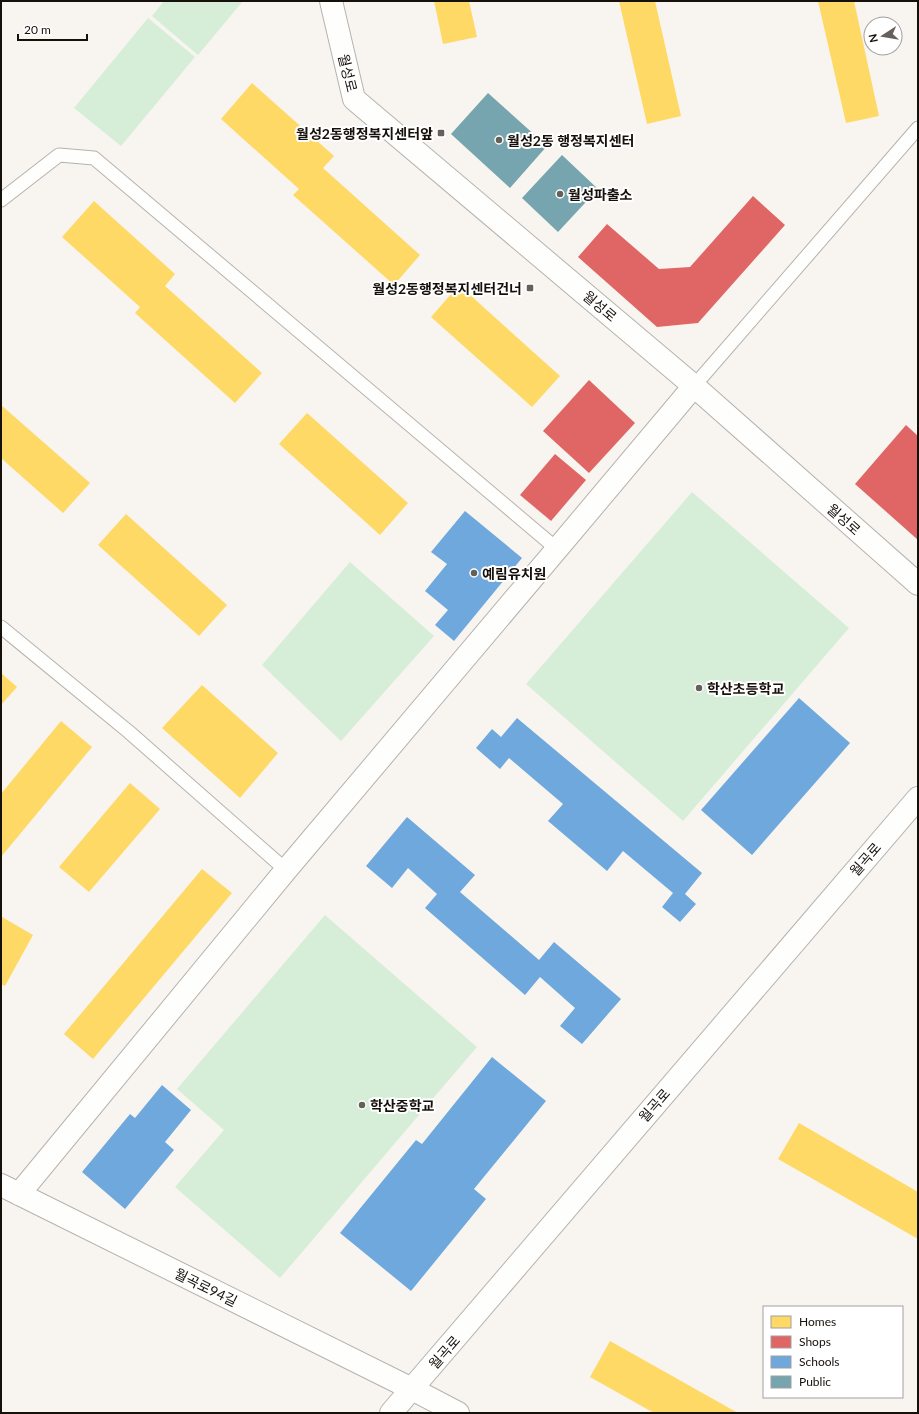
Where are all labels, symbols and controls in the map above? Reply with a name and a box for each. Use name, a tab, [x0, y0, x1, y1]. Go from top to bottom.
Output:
scale bar	[18, 16, 87, 42]
north arrow	[863, 16, 903, 56]
text: 20 m	[24, 22, 51, 37]
text: N	[865, 33, 880, 44]
street label: 월성로	[335, 52, 361, 94]
place label: 월성2동행정복지센터앞	[296, 125, 433, 142]
marker: 월성2동행정복지센터앞	[436, 128, 446, 138]
place label: 월성2동 행정복지센터	[507, 132, 634, 149]
marker: 월성2동 행정복지센터	[494, 135, 504, 145]
place label: 월성파출소	[568, 186, 633, 203]
marker: 월성파출소	[555, 189, 565, 199]
place label: 월성2동행정복지센터건너	[372, 280, 522, 297]
marker: 월성2동행정복지센터건너	[525, 283, 535, 293]
street label: 월성로	[580, 287, 620, 325]
street label: 월성로	[824, 500, 864, 538]
place label: 예림유치원	[482, 565, 546, 582]
marker: 예림유치원	[469, 568, 479, 578]
place label: 학산초등학교	[707, 680, 784, 697]
marker: 학산초등학교	[694, 683, 704, 693]
street label: 월곡로	[846, 839, 884, 879]
street label: 월곡로	[635, 1085, 673, 1125]
place label: 학산중학교	[370, 1097, 435, 1114]
marker: 학산중학교	[357, 1100, 367, 1110]
street label: 월곡로94길	[172, 1265, 240, 1309]
legend	[763, 1306, 903, 1398]
text: Homes	[799, 1314, 836, 1329]
street label: 월곡로	[425, 1332, 463, 1372]
text: Shops	[799, 1334, 831, 1349]
text: Schools	[799, 1354, 840, 1369]
text: Public	[799, 1374, 831, 1389]

